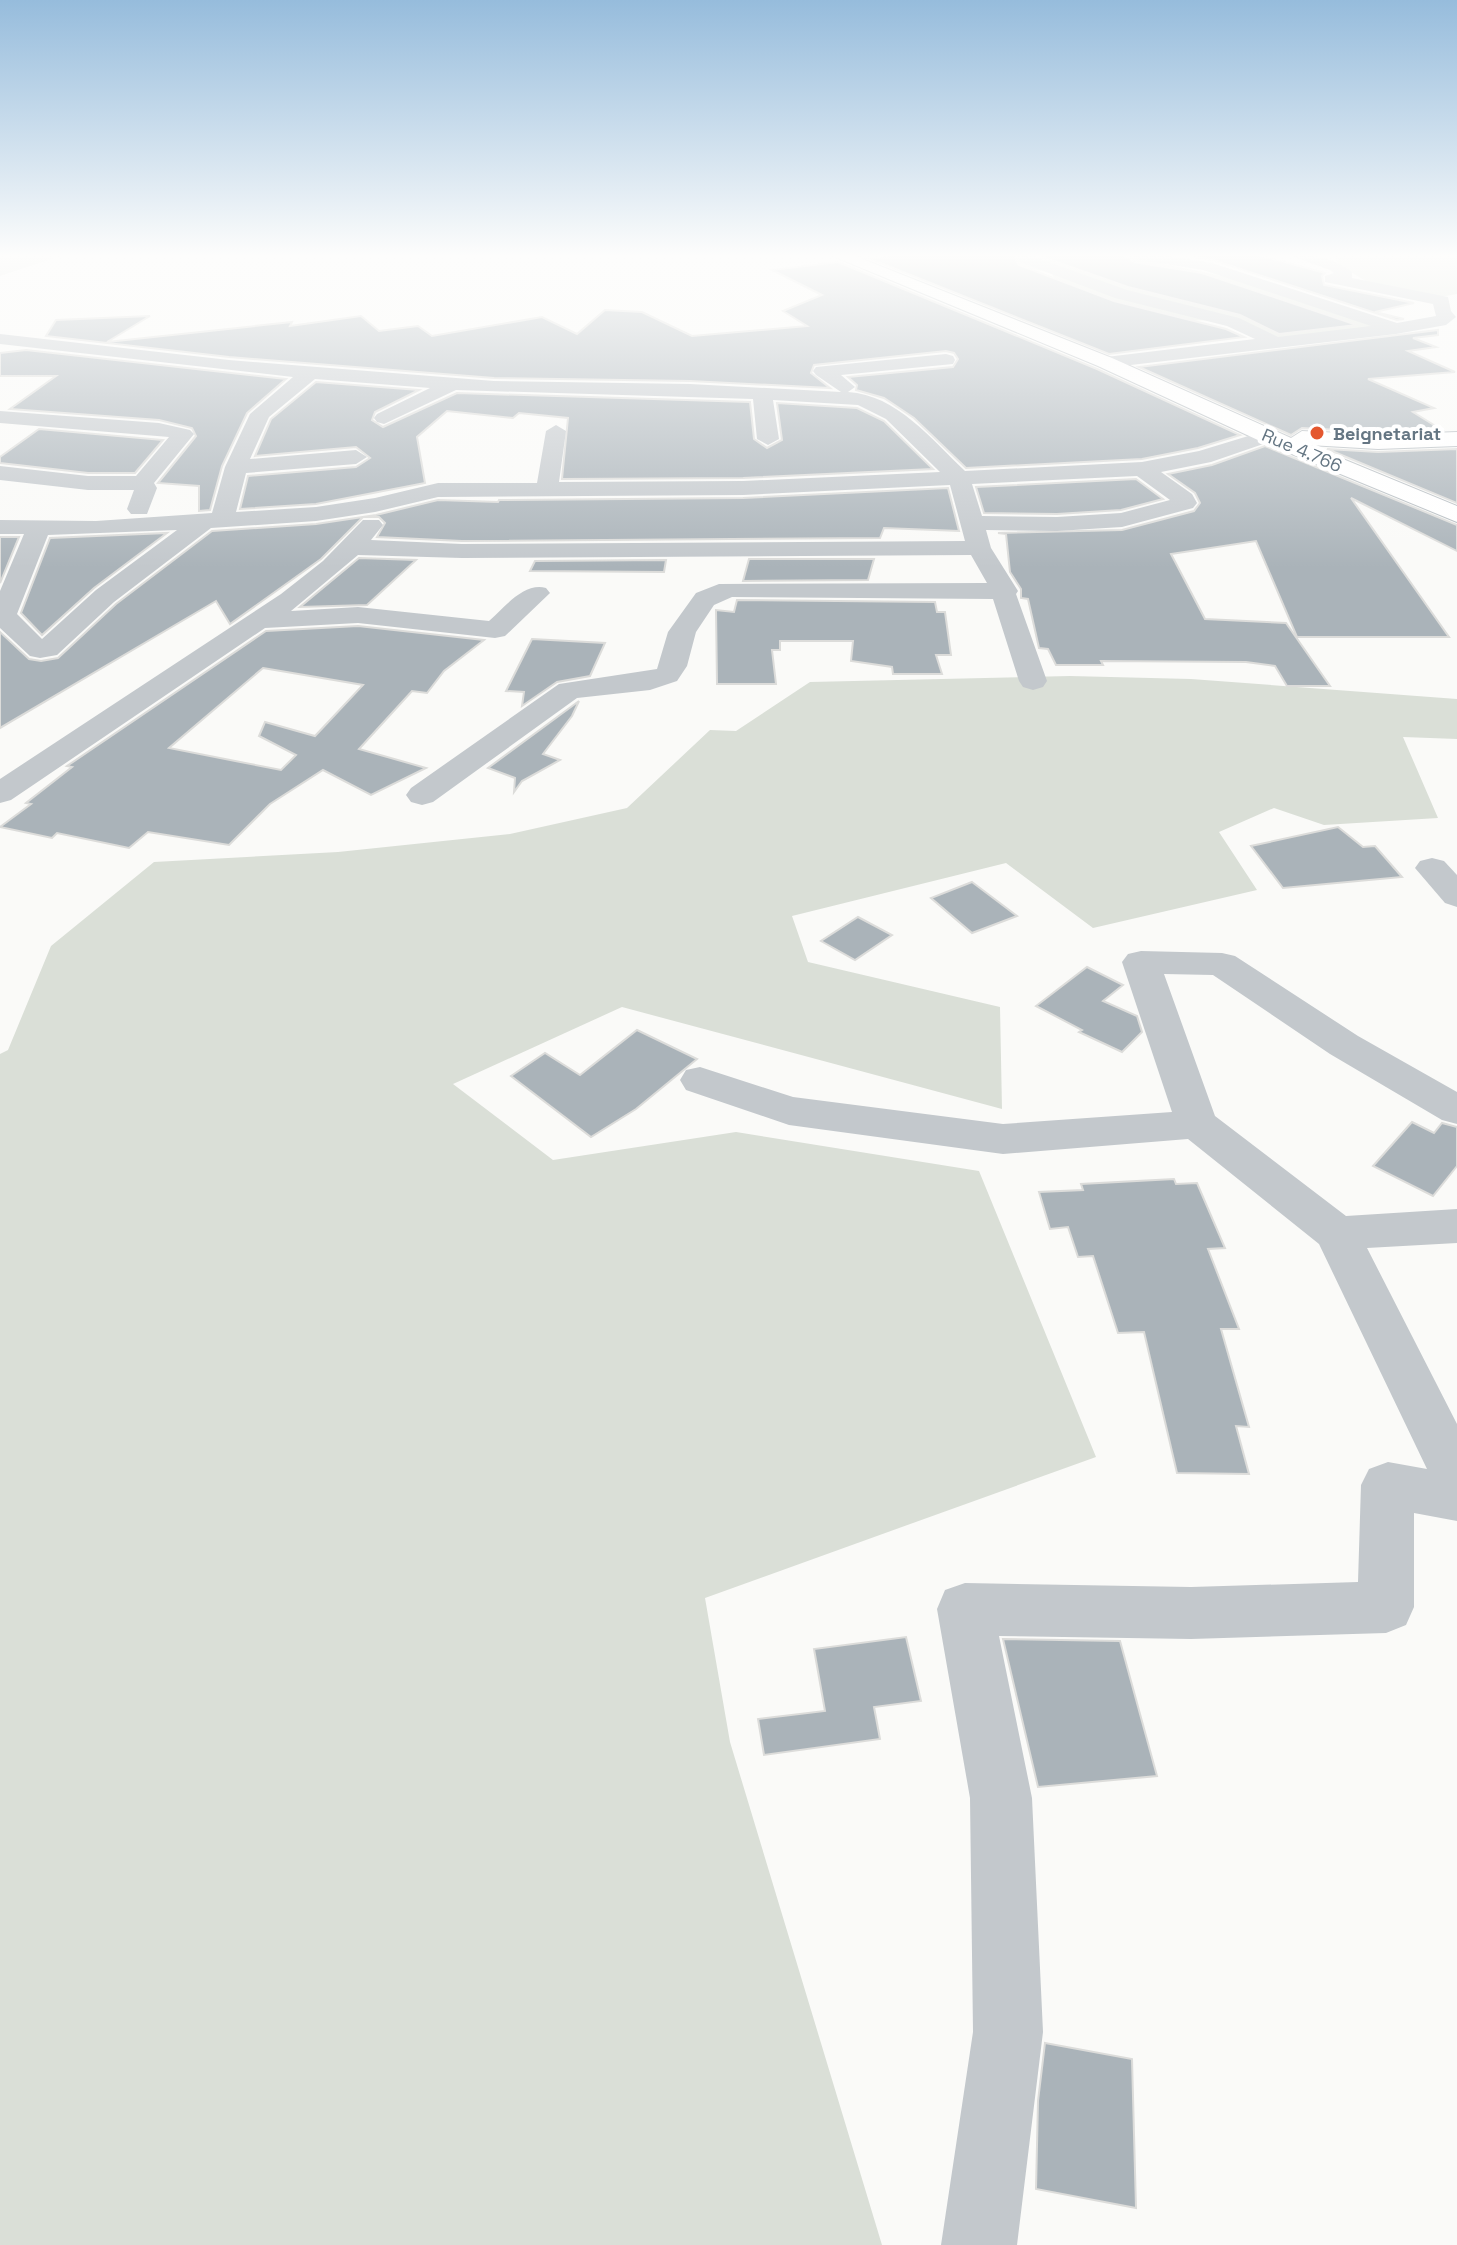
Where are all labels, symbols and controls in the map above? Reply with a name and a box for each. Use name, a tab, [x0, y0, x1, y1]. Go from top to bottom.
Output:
place label: Beignetariat	[1333, 422, 1441, 445]
street label: Rue 4.766	[1258, 423, 1346, 477]
marker: Beignetariat	[1308, 424, 1326, 442]

